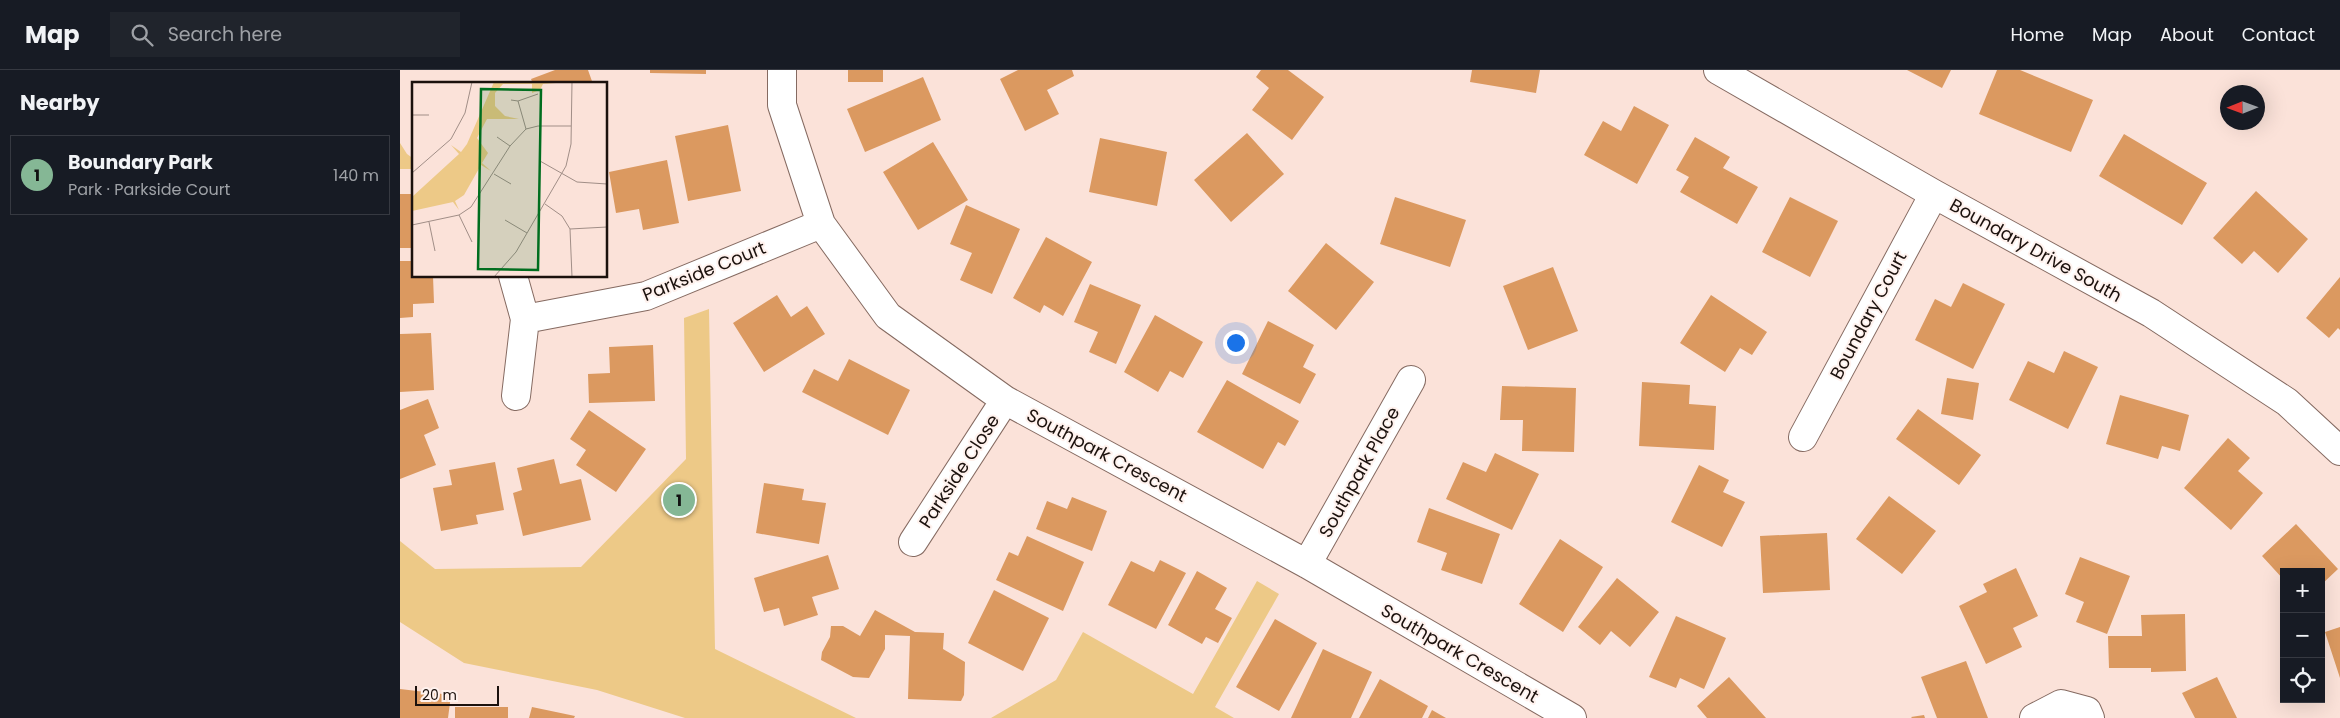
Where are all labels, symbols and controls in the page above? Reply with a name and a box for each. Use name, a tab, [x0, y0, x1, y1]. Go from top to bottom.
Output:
search box	[110, 12, 460, 57]
text: Map	[25, 18, 80, 51]
icon: search	[128, 21, 156, 49]
text: Search here	[168, 21, 282, 48]
text: Home	[2010, 22, 2064, 47]
text: Map	[2092, 22, 2132, 47]
text: About	[2160, 22, 2214, 47]
text: Contact	[2242, 22, 2315, 47]
inset map	[412, 82, 608, 278]
north arrow	[2220, 85, 2265, 130]
text: Nearby	[20, 88, 100, 117]
text: Boundary Park	[68, 149, 213, 176]
text: 1	[34, 164, 40, 187]
text: 140 m	[333, 164, 379, 187]
text: Park · Parkside Court	[68, 178, 230, 201]
street label: Boundary Drive South	[1945, 192, 2127, 308]
street label: Parkside Court	[639, 235, 769, 307]
street label: Boundary Court	[1824, 247, 1912, 383]
your location	[1223, 330, 1249, 356]
street label: Southpark Crescent	[1022, 402, 1192, 508]
street label: Southpark Place	[1313, 402, 1405, 542]
street label: Parkside Close	[913, 409, 1005, 533]
pin: 1	[663, 481, 695, 519]
map controls	[2280, 568, 2325, 703]
button: +	[2280, 568, 2325, 613]
street label: Southpark Crescent	[1377, 598, 1543, 708]
button: −	[2280, 613, 2325, 658]
button: locate	[2280, 658, 2325, 703]
scale bar	[415, 683, 499, 706]
text: 20 m	[422, 685, 457, 705]

